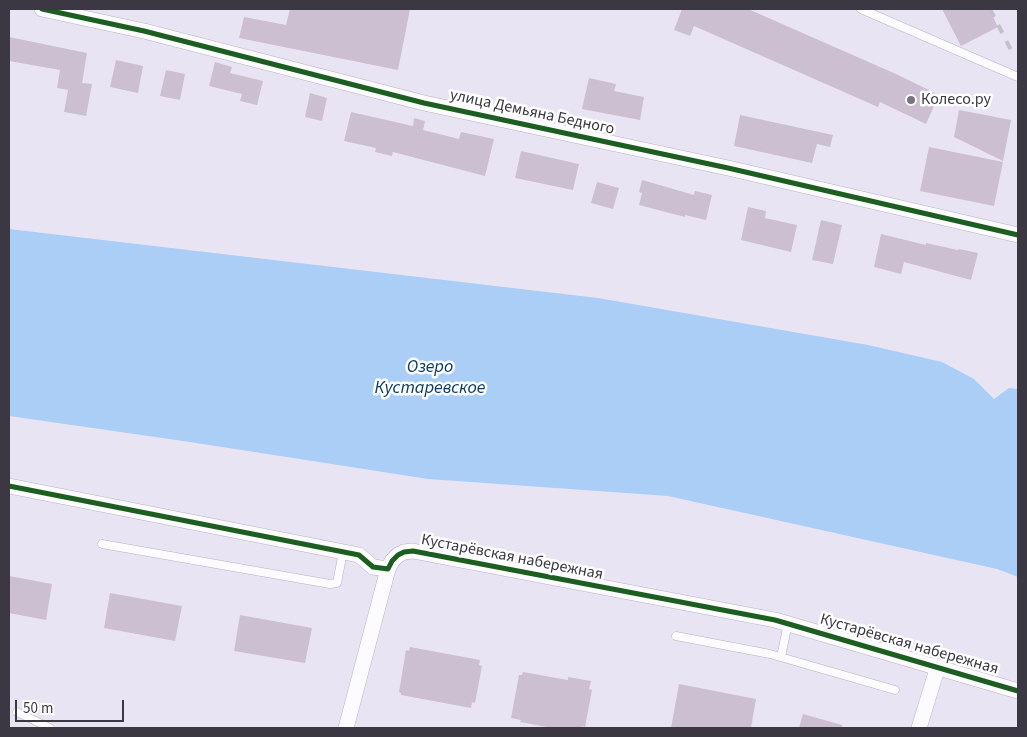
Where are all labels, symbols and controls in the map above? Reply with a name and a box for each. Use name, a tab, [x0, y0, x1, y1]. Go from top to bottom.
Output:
street label: улица Демьяна Бедного	[448, 86, 616, 140]
place label: Колесо.ру	[921, 90, 991, 110]
marker: Колесо.ру	[905, 94, 917, 106]
water label: Озеро Кустаревское	[374, 357, 486, 399]
street label: Кустарёвская набережная	[419, 531, 605, 585]
street label: Кустарёвская набережная	[817, 610, 1001, 680]
scale bar	[18, 690, 126, 722]
text: 50 m	[23, 698, 53, 719]

